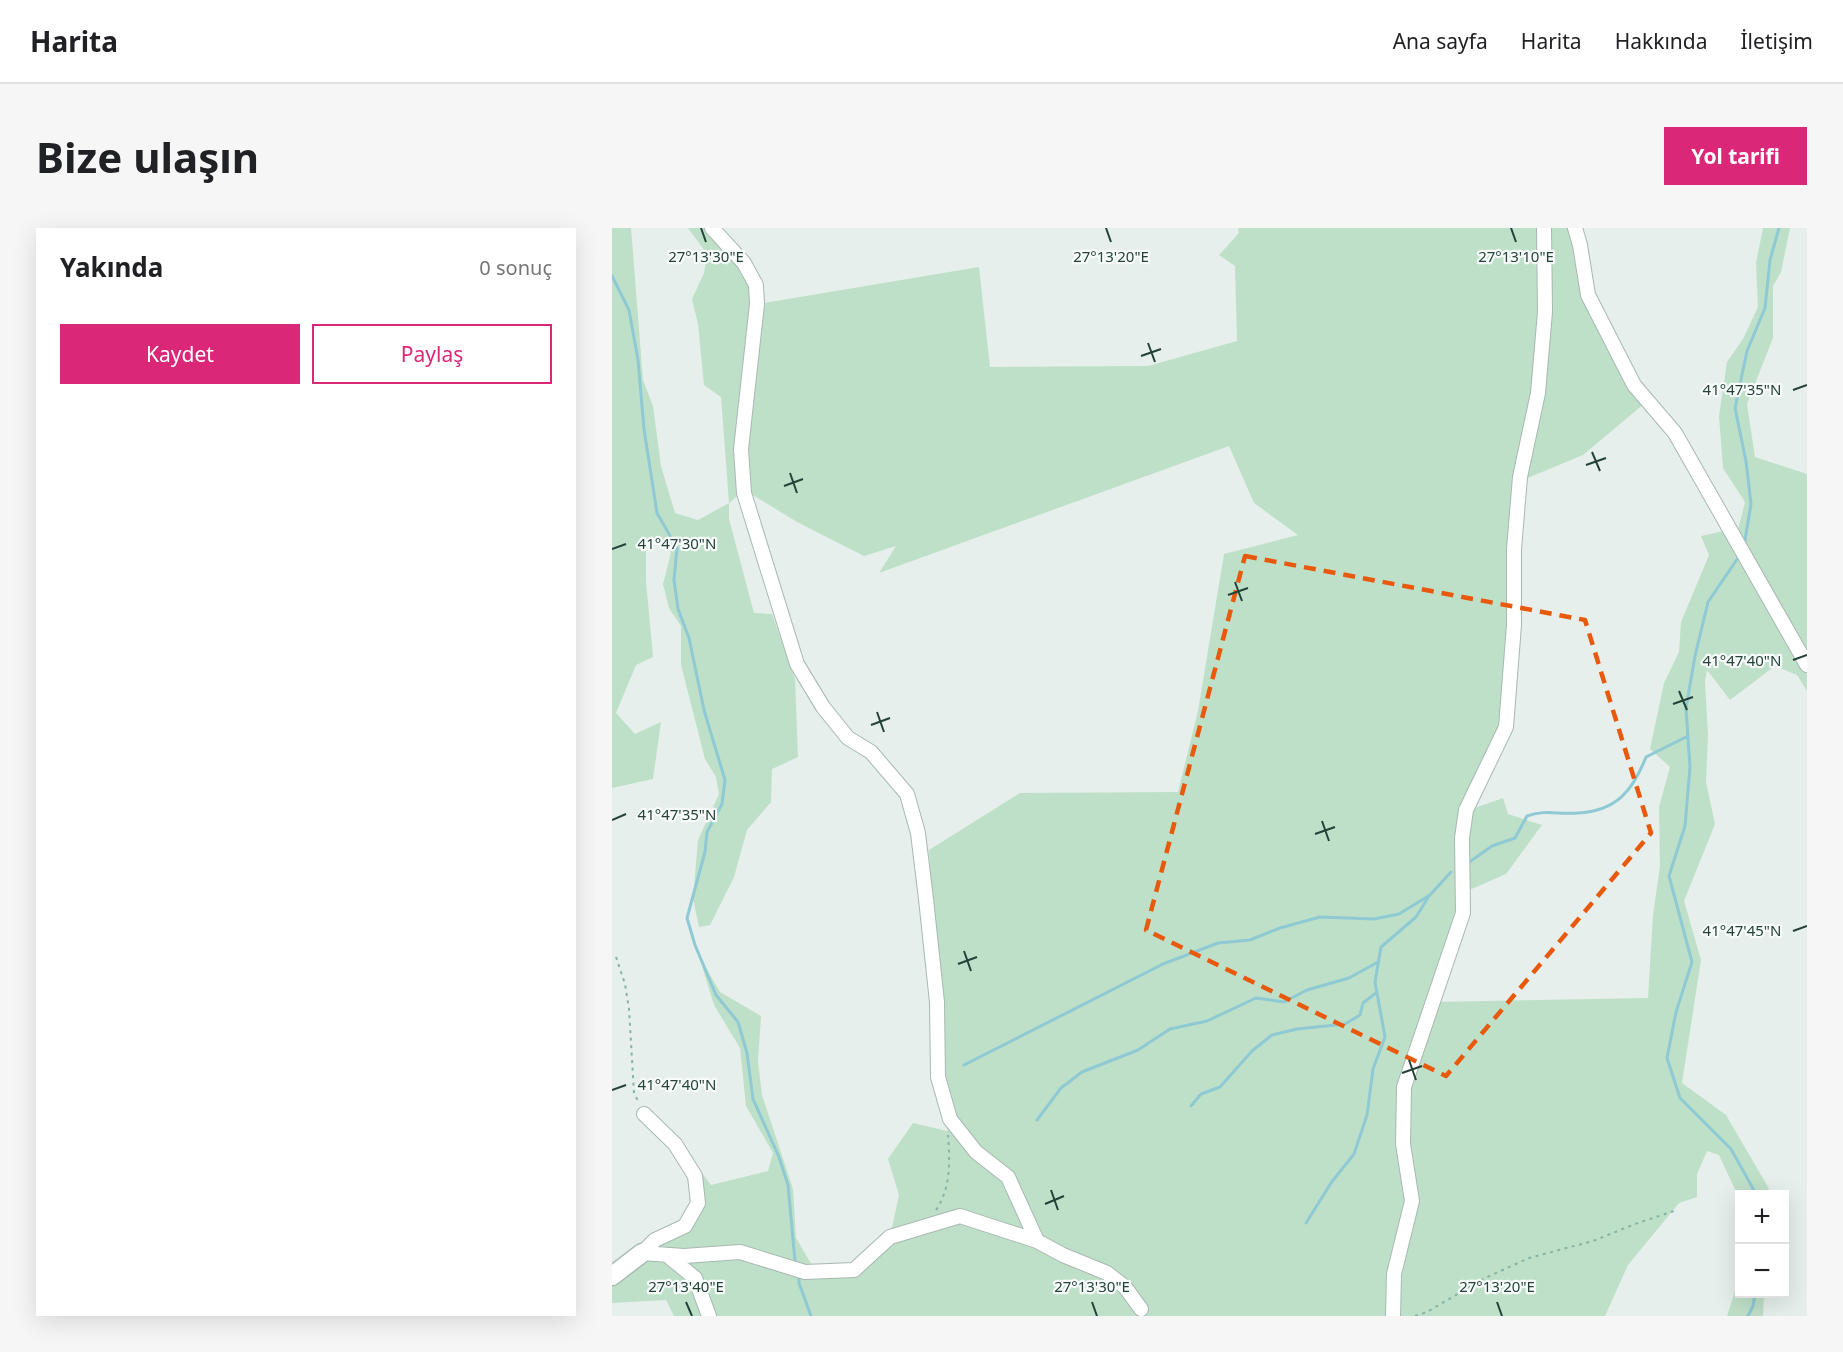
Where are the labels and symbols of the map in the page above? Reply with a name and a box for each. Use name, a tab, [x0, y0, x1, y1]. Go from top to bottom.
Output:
text: 27°13'30"E	[668, 246, 744, 266]
text: 27°13'20"E	[1073, 246, 1149, 266]
text: 27°13'10"E	[1478, 246, 1554, 266]
text: 41°47'35"N	[1703, 379, 1781, 399]
text: 41°47'30"N	[638, 533, 716, 553]
text: 41°47'40"N	[1703, 650, 1781, 670]
text: 41°47'35"N	[638, 804, 716, 824]
text: 41°47'45"N	[1703, 920, 1781, 940]
text: 41°47'40"N	[638, 1074, 716, 1094]
text: 27°13'40"E	[648, 1276, 724, 1296]
text: 27°13'30"E	[1054, 1276, 1130, 1296]
text: 27°13'20"E	[1459, 1276, 1535, 1296]

